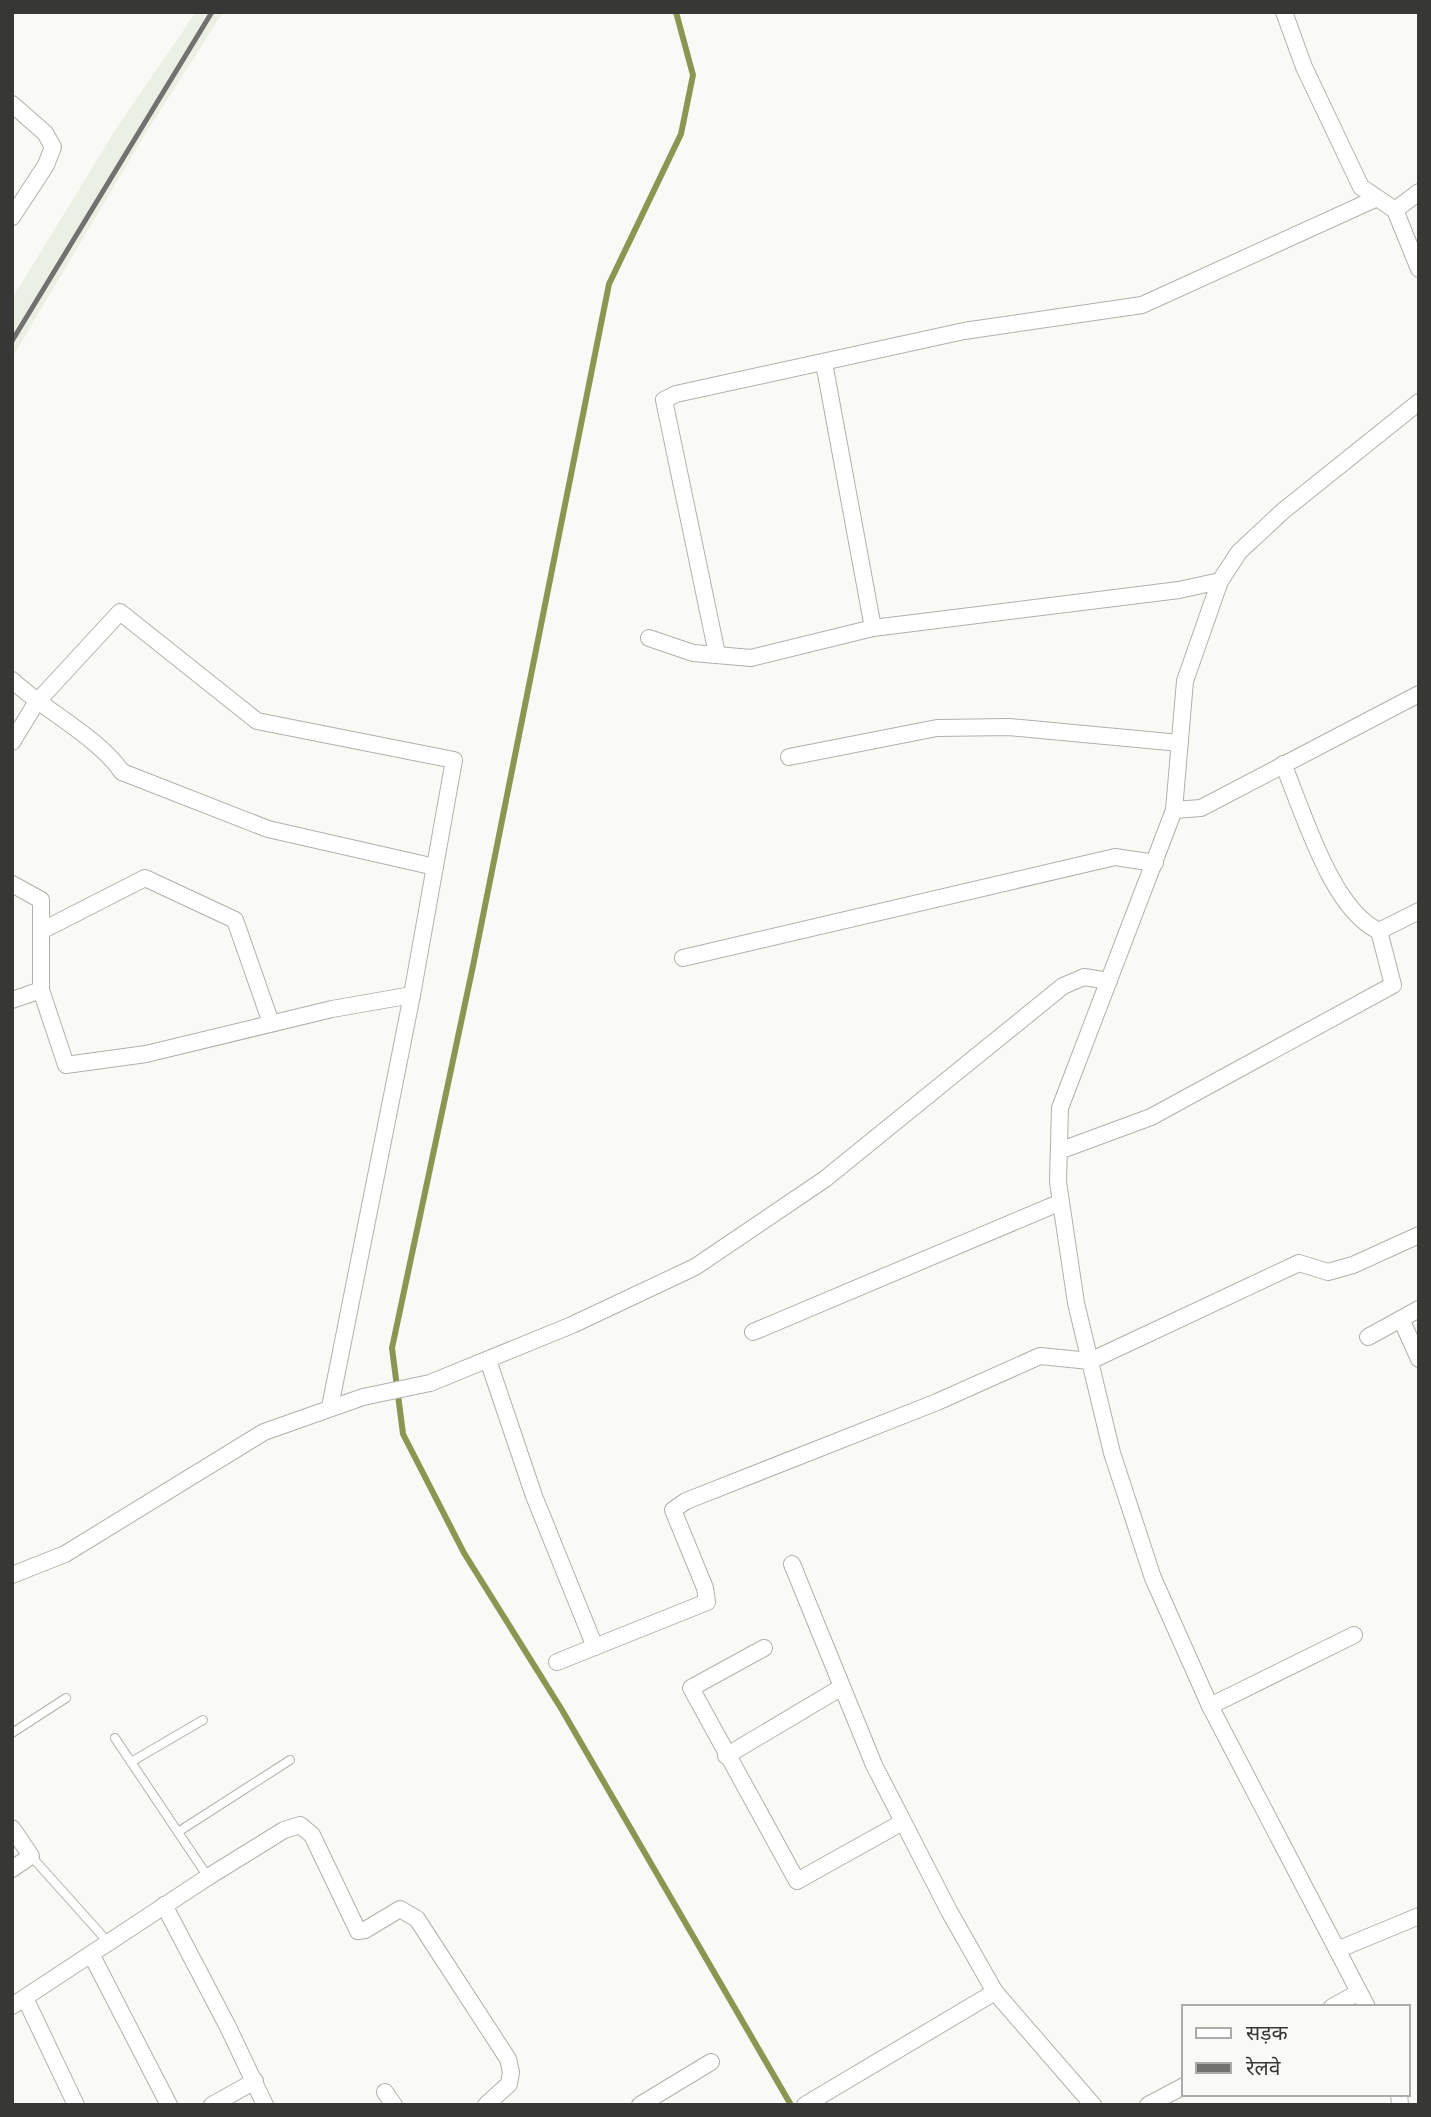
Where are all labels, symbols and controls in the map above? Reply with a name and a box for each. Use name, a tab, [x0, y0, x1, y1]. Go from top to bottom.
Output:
legend	[1182, 2005, 1410, 2096]
text: सड़क	[1246, 2020, 1288, 2046]
text: रेलवे	[1245, 2055, 1281, 2081]

